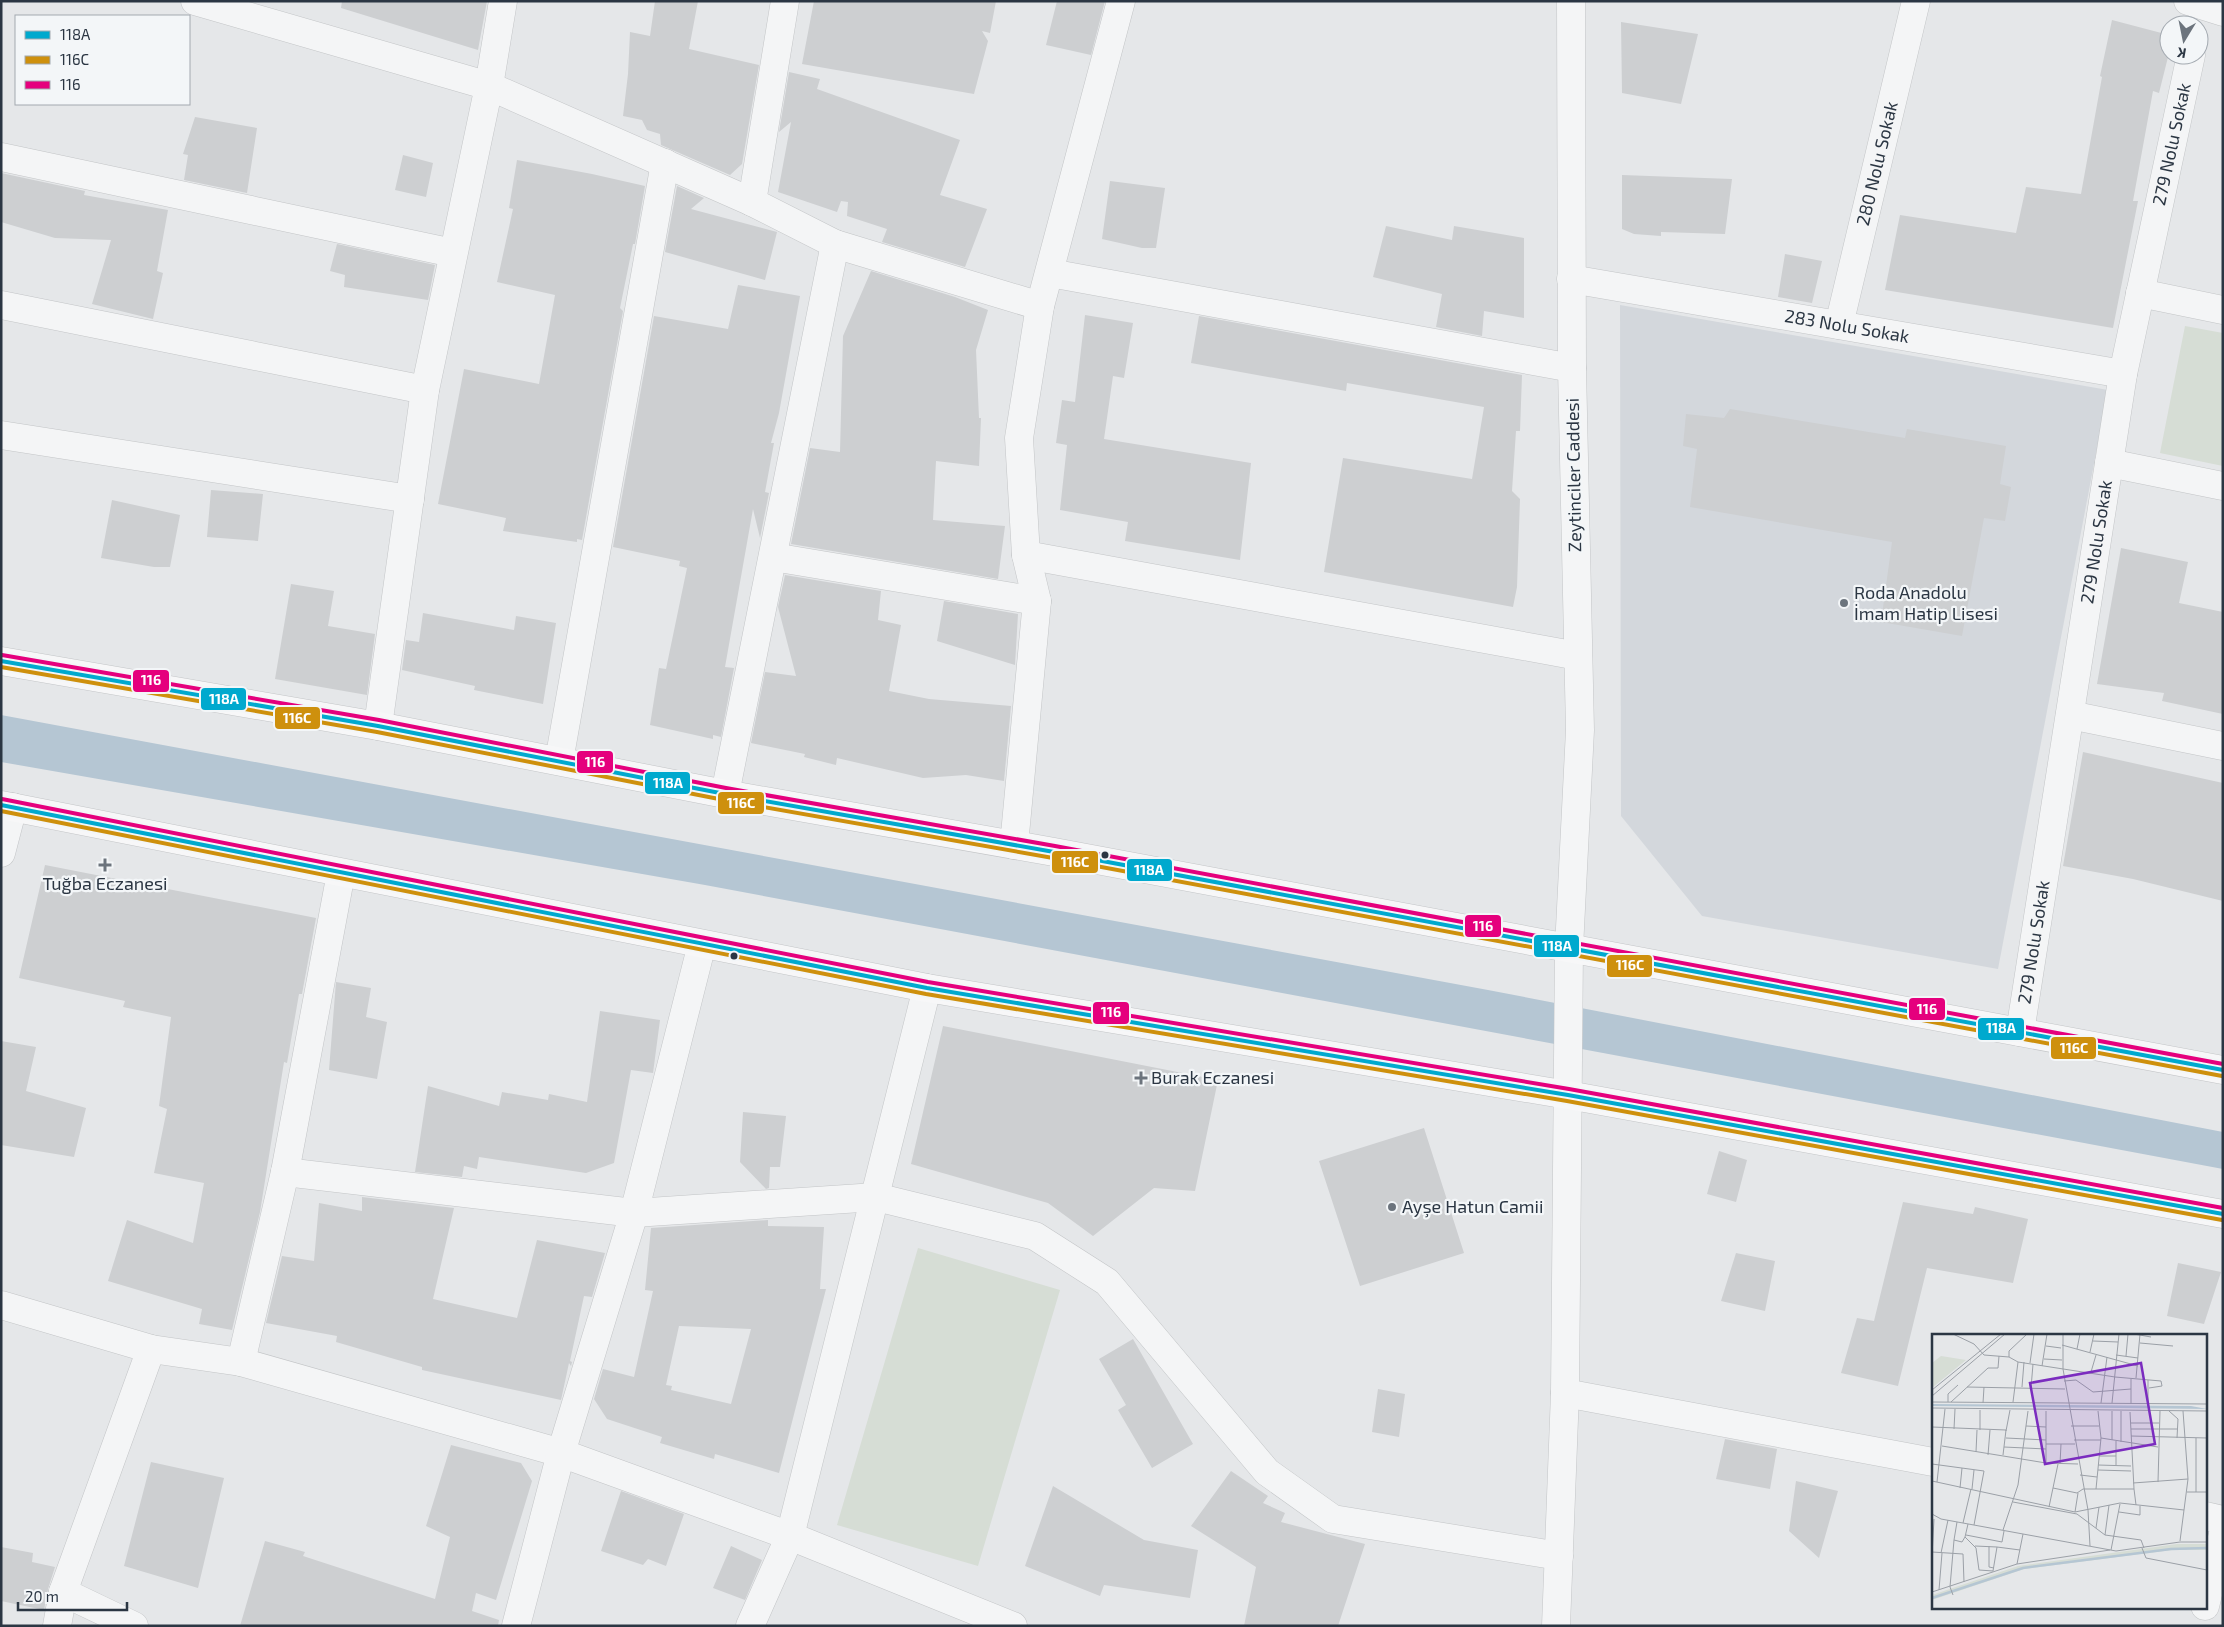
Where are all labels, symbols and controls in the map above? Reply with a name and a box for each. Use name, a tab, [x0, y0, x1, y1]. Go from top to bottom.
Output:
legend	[15, 15, 190, 105]
north arrow	[2159, 15, 2209, 65]
text: 118A	[60, 25, 91, 43]
text: K	[2176, 44, 2188, 62]
text: 116C	[60, 50, 90, 68]
text: 116	[60, 75, 81, 93]
street label: 279 Nolu Sokak	[2147, 81, 2195, 207]
street label: 280 Nolu Sokak	[1851, 99, 1902, 228]
street label: 283 Nolu Sokak	[1783, 304, 1911, 347]
street label: Zeytinciler Caddesi	[1561, 398, 1585, 552]
street label: 279 Nolu Sokak	[2075, 478, 2116, 605]
place label: Roda Anadolu İmam Hatip Lisesi	[1854, 581, 1998, 624]
marker: Roda Anadolu İmam Hatip Lisesi	[1838, 597, 1850, 609]
line badge: 116	[132, 669, 170, 693]
text: 116	[141, 671, 161, 688]
line badge: 118A	[200, 687, 247, 711]
text: 118A	[209, 690, 240, 707]
line badge: 116C	[274, 706, 321, 730]
text: 116C	[283, 709, 311, 726]
line badge: 116	[576, 750, 614, 774]
text: 116	[585, 753, 605, 770]
line badge: 118A	[644, 771, 691, 795]
text: 118A	[653, 774, 684, 791]
line badge: 116C	[717, 791, 765, 815]
text: 116C	[727, 794, 755, 811]
line badge: 116C	[1051, 850, 1099, 874]
unlabelled marker	[1100, 850, 1110, 860]
text: 116C	[1061, 853, 1089, 870]
line badge: 118A	[1126, 858, 1173, 882]
marker: Tuğba Eczanesi	[99, 859, 111, 871]
text: 118A	[1134, 861, 1165, 878]
place label: Tuğba Eczanesi	[43, 872, 168, 894]
street label: 279 Nolu Sokak	[2013, 879, 2054, 1005]
line badge: 116	[1464, 914, 1502, 938]
text: 116	[1473, 917, 1493, 934]
line badge: 118A	[1533, 934, 1580, 958]
text: 118A	[1542, 937, 1573, 954]
unlabelled marker	[729, 951, 739, 961]
line badge: 116C	[1606, 954, 1653, 978]
text: 116C	[1616, 956, 1644, 973]
line badge: 116	[1908, 997, 1946, 1021]
text: 116	[1917, 1000, 1937, 1017]
line badge: 116	[1092, 1001, 1130, 1025]
text: 116	[1101, 1003, 1121, 1020]
line badge: 118A	[1977, 1017, 2025, 1041]
text: 118A	[1986, 1019, 2017, 1036]
line badge: 116C	[2050, 1036, 2097, 1060]
text: 116C	[2060, 1039, 2088, 1056]
place label: Burak Eczanesi	[1151, 1066, 1274, 1088]
marker: Burak Eczanesi	[1135, 1072, 1147, 1084]
place label: Ayşe Hatun Camii	[1402, 1195, 1544, 1218]
marker: Ayşe Hatun Camii	[1386, 1201, 1398, 1213]
inset map	[1932, 1334, 2206, 1610]
scale bar	[18, 1580, 126, 1612]
text: 20 m	[25, 1587, 59, 1605]

